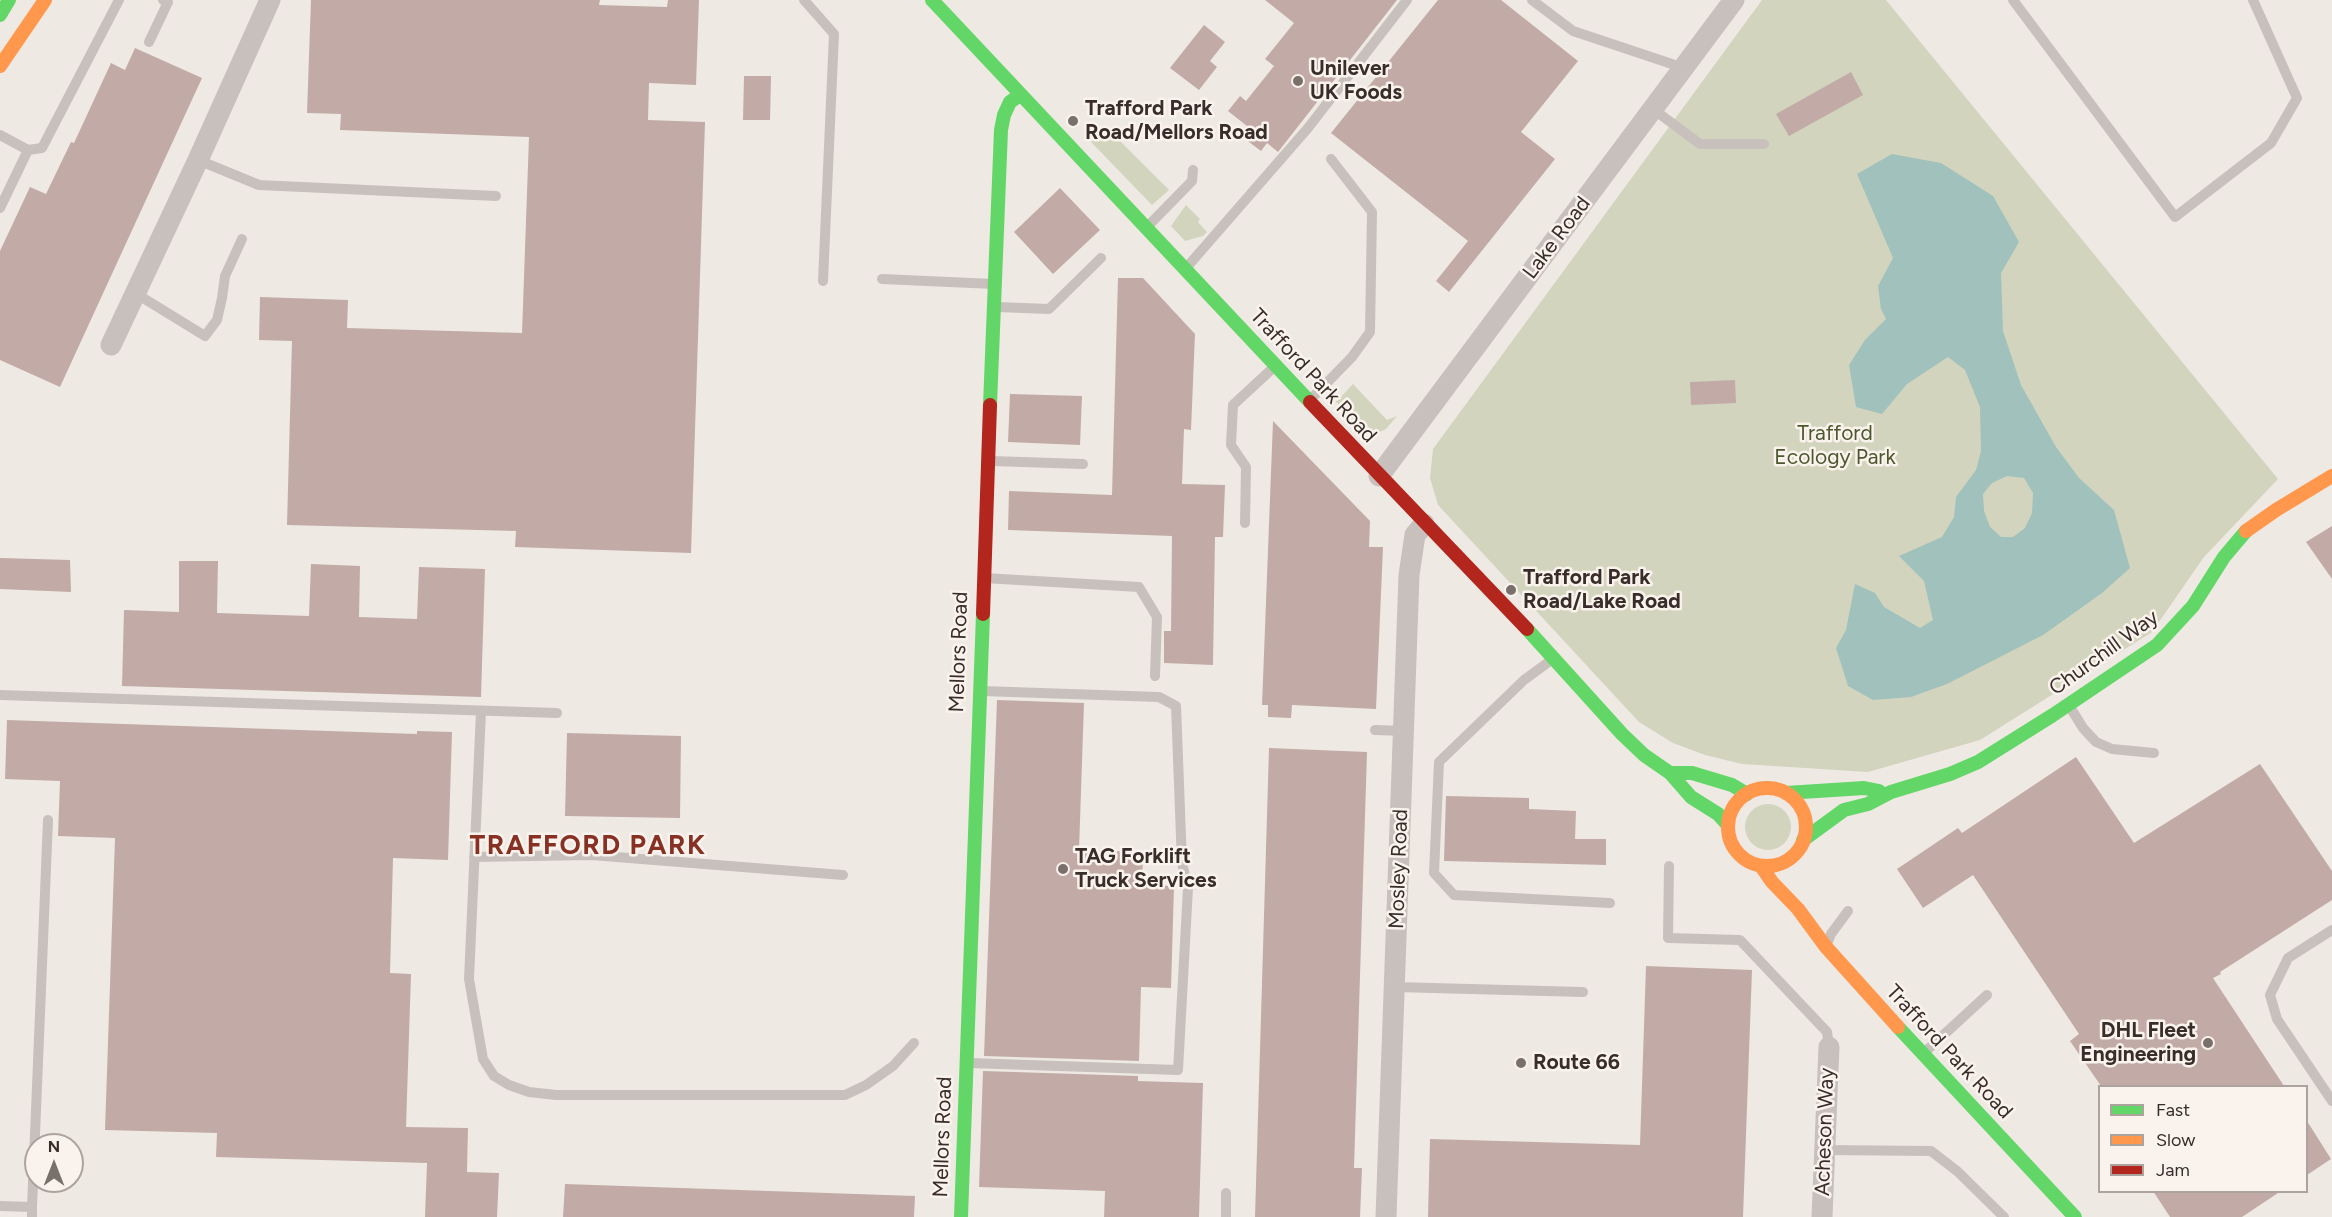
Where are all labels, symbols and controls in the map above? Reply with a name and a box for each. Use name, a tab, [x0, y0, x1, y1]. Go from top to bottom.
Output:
place label: Unilever UK Foods	[1310, 56, 1402, 106]
marker: Unilever UK Foods	[1291, 74, 1305, 88]
place label: Trafford Park Road/Mellors Road	[1085, 96, 1268, 146]
marker: Trafford Park Road/Mellors Road	[1066, 114, 1080, 128]
street label: Lake Road	[1518, 192, 1596, 284]
street label: Trafford Park Road	[1244, 304, 1382, 448]
park label: Trafford Ecology Park	[1774, 421, 1896, 471]
place label: Trafford Park Road/Lake Road	[1523, 565, 1681, 615]
marker: Trafford Park Road/Lake Road	[1504, 583, 1518, 597]
street label: Mellors Road	[944, 591, 974, 713]
street label: Churchill Way	[2044, 605, 2164, 701]
street label: Mosley Road	[1384, 809, 1414, 929]
district label: TRAFFORD PARK	[470, 830, 706, 862]
place label: TAG Forklift Truck Services	[1075, 844, 1217, 894]
marker: TAG Forklift Truck Services	[1056, 862, 1070, 876]
street label: Trafford Park Road	[1880, 980, 2018, 1124]
place label: DHL Fleet Engineering	[2080, 1018, 2196, 1068]
marker: DHL Fleet Engineering	[2201, 1036, 2215, 1050]
place label: Route 66	[1533, 1050, 1620, 1076]
marker: Route 66	[1514, 1056, 1528, 1070]
street label: Acheson Way	[1810, 1067, 1840, 1197]
street label: Mellors Road	[928, 1076, 958, 1198]
legend	[2098, 1085, 2308, 1193]
text: Fast	[2156, 1099, 2190, 1121]
text: Slow	[2156, 1129, 2195, 1151]
north arrow	[24, 1133, 84, 1193]
text: N	[48, 1137, 60, 1156]
text: Jam	[2156, 1159, 2190, 1181]

